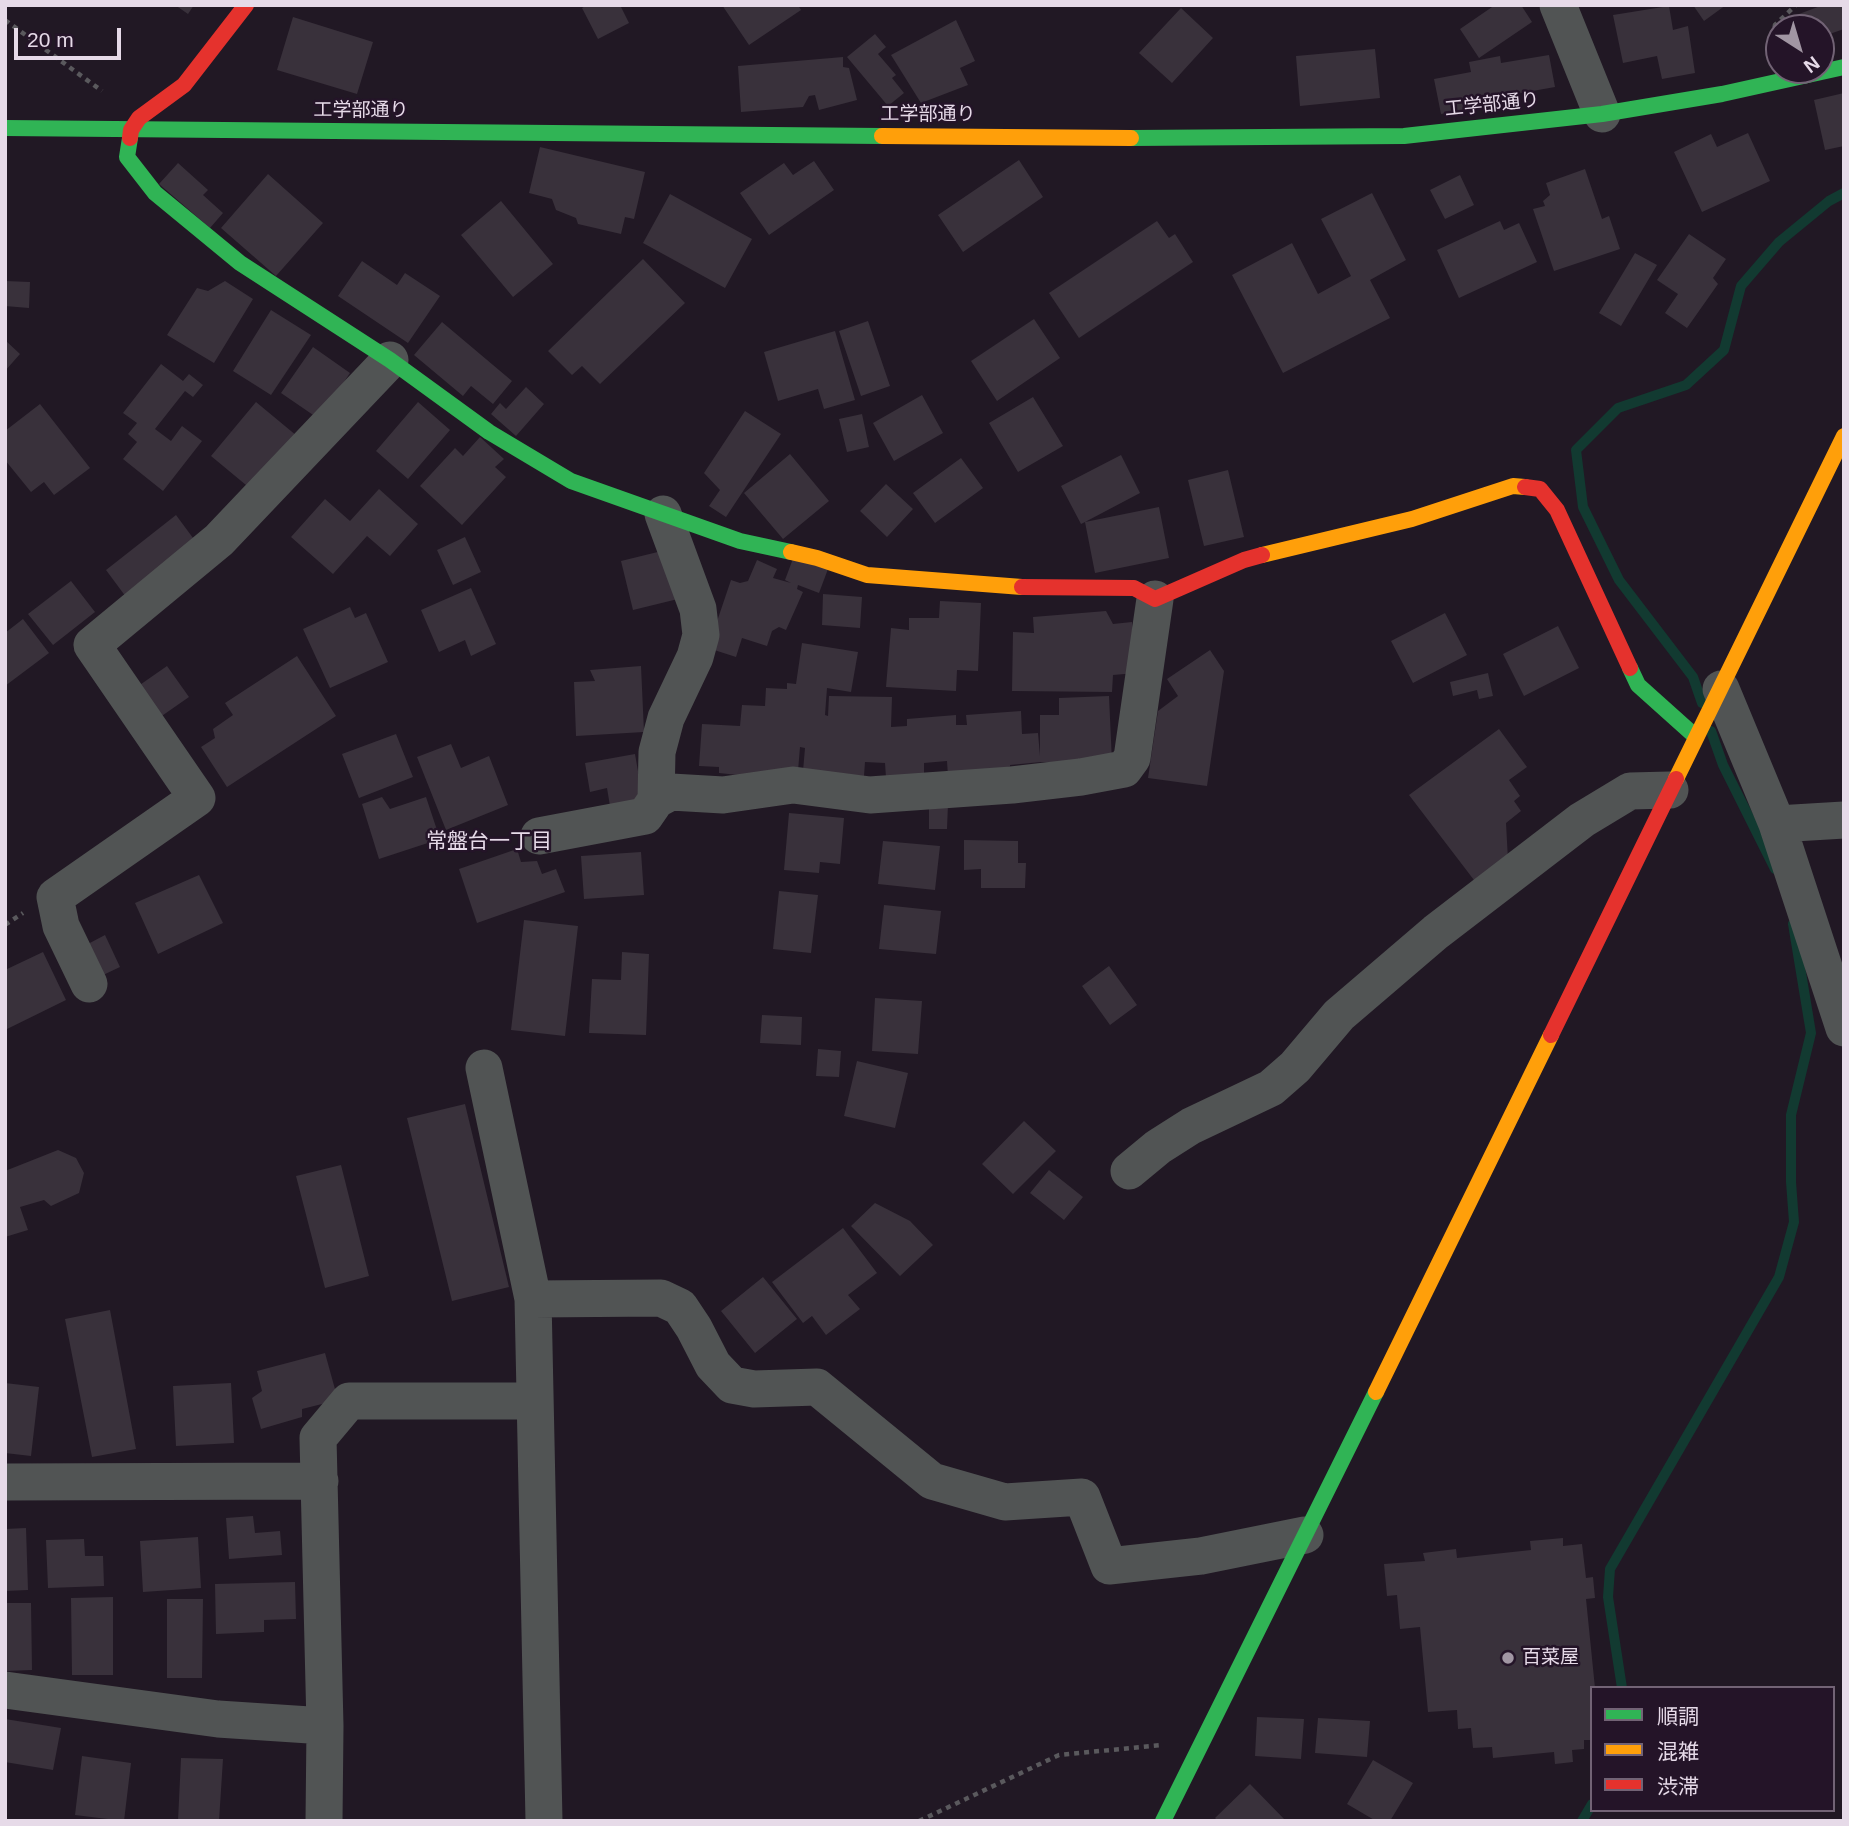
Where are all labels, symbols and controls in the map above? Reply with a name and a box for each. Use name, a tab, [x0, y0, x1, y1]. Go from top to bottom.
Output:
scale bar	[18, 14, 124, 58]
north arrow	[1765, 14, 1835, 84]
text: 20 m	[27, 28, 74, 51]
text: N	[1800, 52, 1824, 77]
street label: 工学部通り	[1444, 89, 1540, 121]
street label: 工学部通り	[314, 100, 408, 122]
street label: 工学部通り	[881, 104, 975, 126]
district label: 常盤台一丁目	[426, 829, 552, 855]
place label: 百菜屋	[1522, 1647, 1579, 1669]
marker: 百菜屋	[1500, 1650, 1516, 1666]
legend	[1590, 1686, 1835, 1812]
text: 順調	[1657, 1705, 1699, 1728]
text: 混雑	[1657, 1740, 1699, 1763]
text: 渋滞	[1657, 1775, 1699, 1798]

